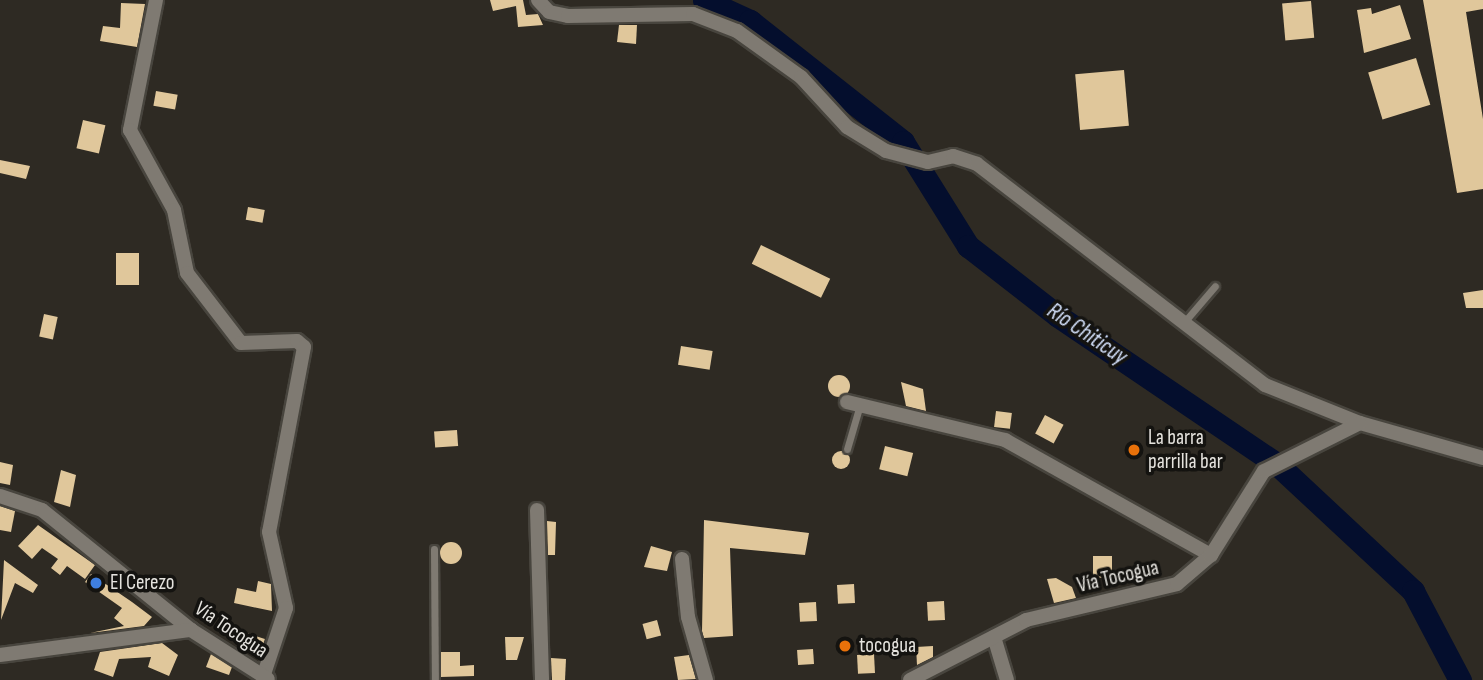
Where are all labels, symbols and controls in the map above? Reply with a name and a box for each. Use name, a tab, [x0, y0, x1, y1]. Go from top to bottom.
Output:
water label: Río Chiticuy	[1042, 297, 1132, 371]
place label: La barra parrilla bar	[1148, 425, 1223, 475]
marker: La barra parrilla bar	[1126, 442, 1142, 458]
street label: Vía Tocogua	[1075, 555, 1161, 599]
place label: El Cerezo	[110, 570, 174, 596]
marker: El Cerezo	[88, 575, 104, 591]
street label: Vía Tocogua	[190, 596, 272, 664]
place label: tocogua	[859, 633, 916, 659]
marker: tocogua	[837, 638, 853, 654]

